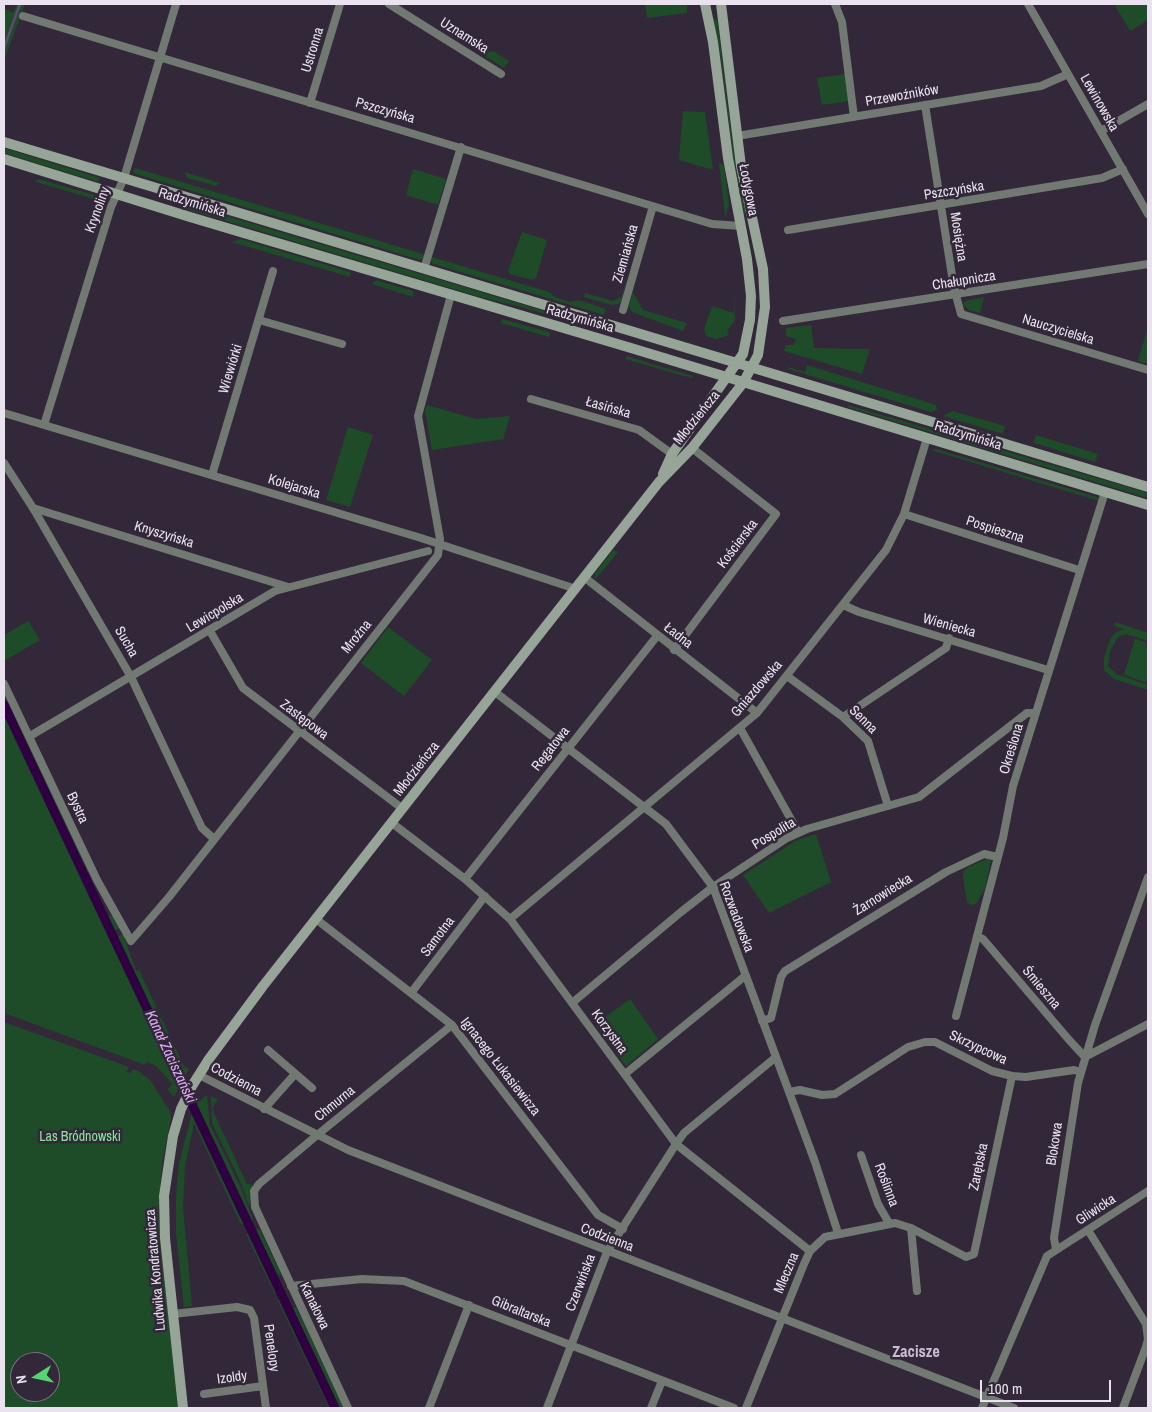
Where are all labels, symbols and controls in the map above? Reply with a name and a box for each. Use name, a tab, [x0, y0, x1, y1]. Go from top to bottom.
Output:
street label: Uznamska	[437, 15, 491, 57]
street label: Ustronna	[298, 25, 328, 75]
street label: Lewinowska	[1076, 71, 1122, 135]
street label: Przewoźników	[864, 81, 940, 111]
street label: Pszczyńska	[354, 95, 416, 127]
street label: Łodygowa	[735, 163, 761, 217]
street label: Pszczyńska	[923, 178, 985, 204]
street label: Krynoliny	[82, 185, 114, 235]
street label: Radzymińska	[156, 185, 228, 221]
street label: Mosiężna	[946, 211, 970, 263]
street label: Ziemiańska	[610, 223, 642, 285]
street label: Chałupnicza	[931, 268, 997, 294]
street label: Radzymińska	[544, 301, 616, 337]
street label: Nauczycielska	[1020, 311, 1096, 349]
street label: Wiewiórki	[216, 342, 246, 396]
street label: Młodzieńcza	[670, 388, 724, 448]
street label: Łasińska	[584, 394, 632, 422]
street label: Radzymińska	[932, 418, 1004, 454]
street label: Kolejarska	[266, 471, 322, 503]
street label: Pospieszna	[964, 513, 1026, 547]
street label: Kościerska	[714, 516, 762, 572]
street label: Knyszyńska	[132, 518, 196, 552]
street label: Lewicpolska	[184, 590, 246, 636]
street label: Wieniecka	[921, 610, 977, 642]
street label: Mroźna	[338, 617, 376, 657]
street label: Ładna	[660, 620, 696, 652]
street label: Sucha	[111, 624, 141, 660]
street label: Gniazdowska	[728, 657, 786, 721]
street label: Zastępowa	[277, 696, 331, 744]
street label: Senna	[845, 702, 881, 738]
street label: Określona	[996, 722, 1028, 776]
street label: Regatowa	[528, 723, 574, 775]
street label: Młodzieńcza	[391, 738, 443, 800]
street label: Bystra	[63, 790, 91, 826]
street label: Pospolita	[749, 814, 799, 854]
street label: Żarnowiecka	[851, 870, 915, 920]
street label: Rozwadowska	[715, 879, 757, 955]
street label: Samotna	[417, 914, 459, 960]
street label: Śmieszna	[1018, 963, 1064, 1013]
street label: Korzystna	[587, 1006, 631, 1058]
water label: Kanał Zaciszański	[141, 1008, 199, 1106]
street label: Ignacego Łukasiewicza	[456, 1015, 544, 1119]
street label: Skrzypcowa	[946, 1027, 1010, 1069]
street label: Codzienna	[208, 1060, 264, 1100]
street label: Chmurna	[311, 1083, 359, 1125]
street label: Blokowa	[1043, 1121, 1067, 1167]
park label: Las Bródnowski	[39, 1129, 121, 1145]
street label: Zarębska	[966, 1142, 992, 1192]
street label: Roślinna	[870, 1161, 902, 1209]
street label: Gliwicka	[1073, 1191, 1119, 1229]
street label: Ludwika Kondratowicza	[142, 1209, 170, 1331]
street label: Codzienna	[578, 1220, 636, 1256]
street label: Mleczna	[771, 1250, 803, 1296]
street label: Czerwińska	[562, 1252, 600, 1314]
street label: Kanałowa	[295, 1280, 333, 1332]
street label: Gibraltarska	[489, 1293, 553, 1331]
street label: Penelopy	[259, 1323, 283, 1373]
district label: Zacisze	[892, 1343, 940, 1363]
north arrow	[10, 1352, 60, 1402]
street label: Izoldy	[216, 1368, 248, 1388]
scale bar	[982, 1370, 1113, 1402]
text: N	[12, 1374, 31, 1385]
text: 100 m	[988, 1378, 1022, 1399]

